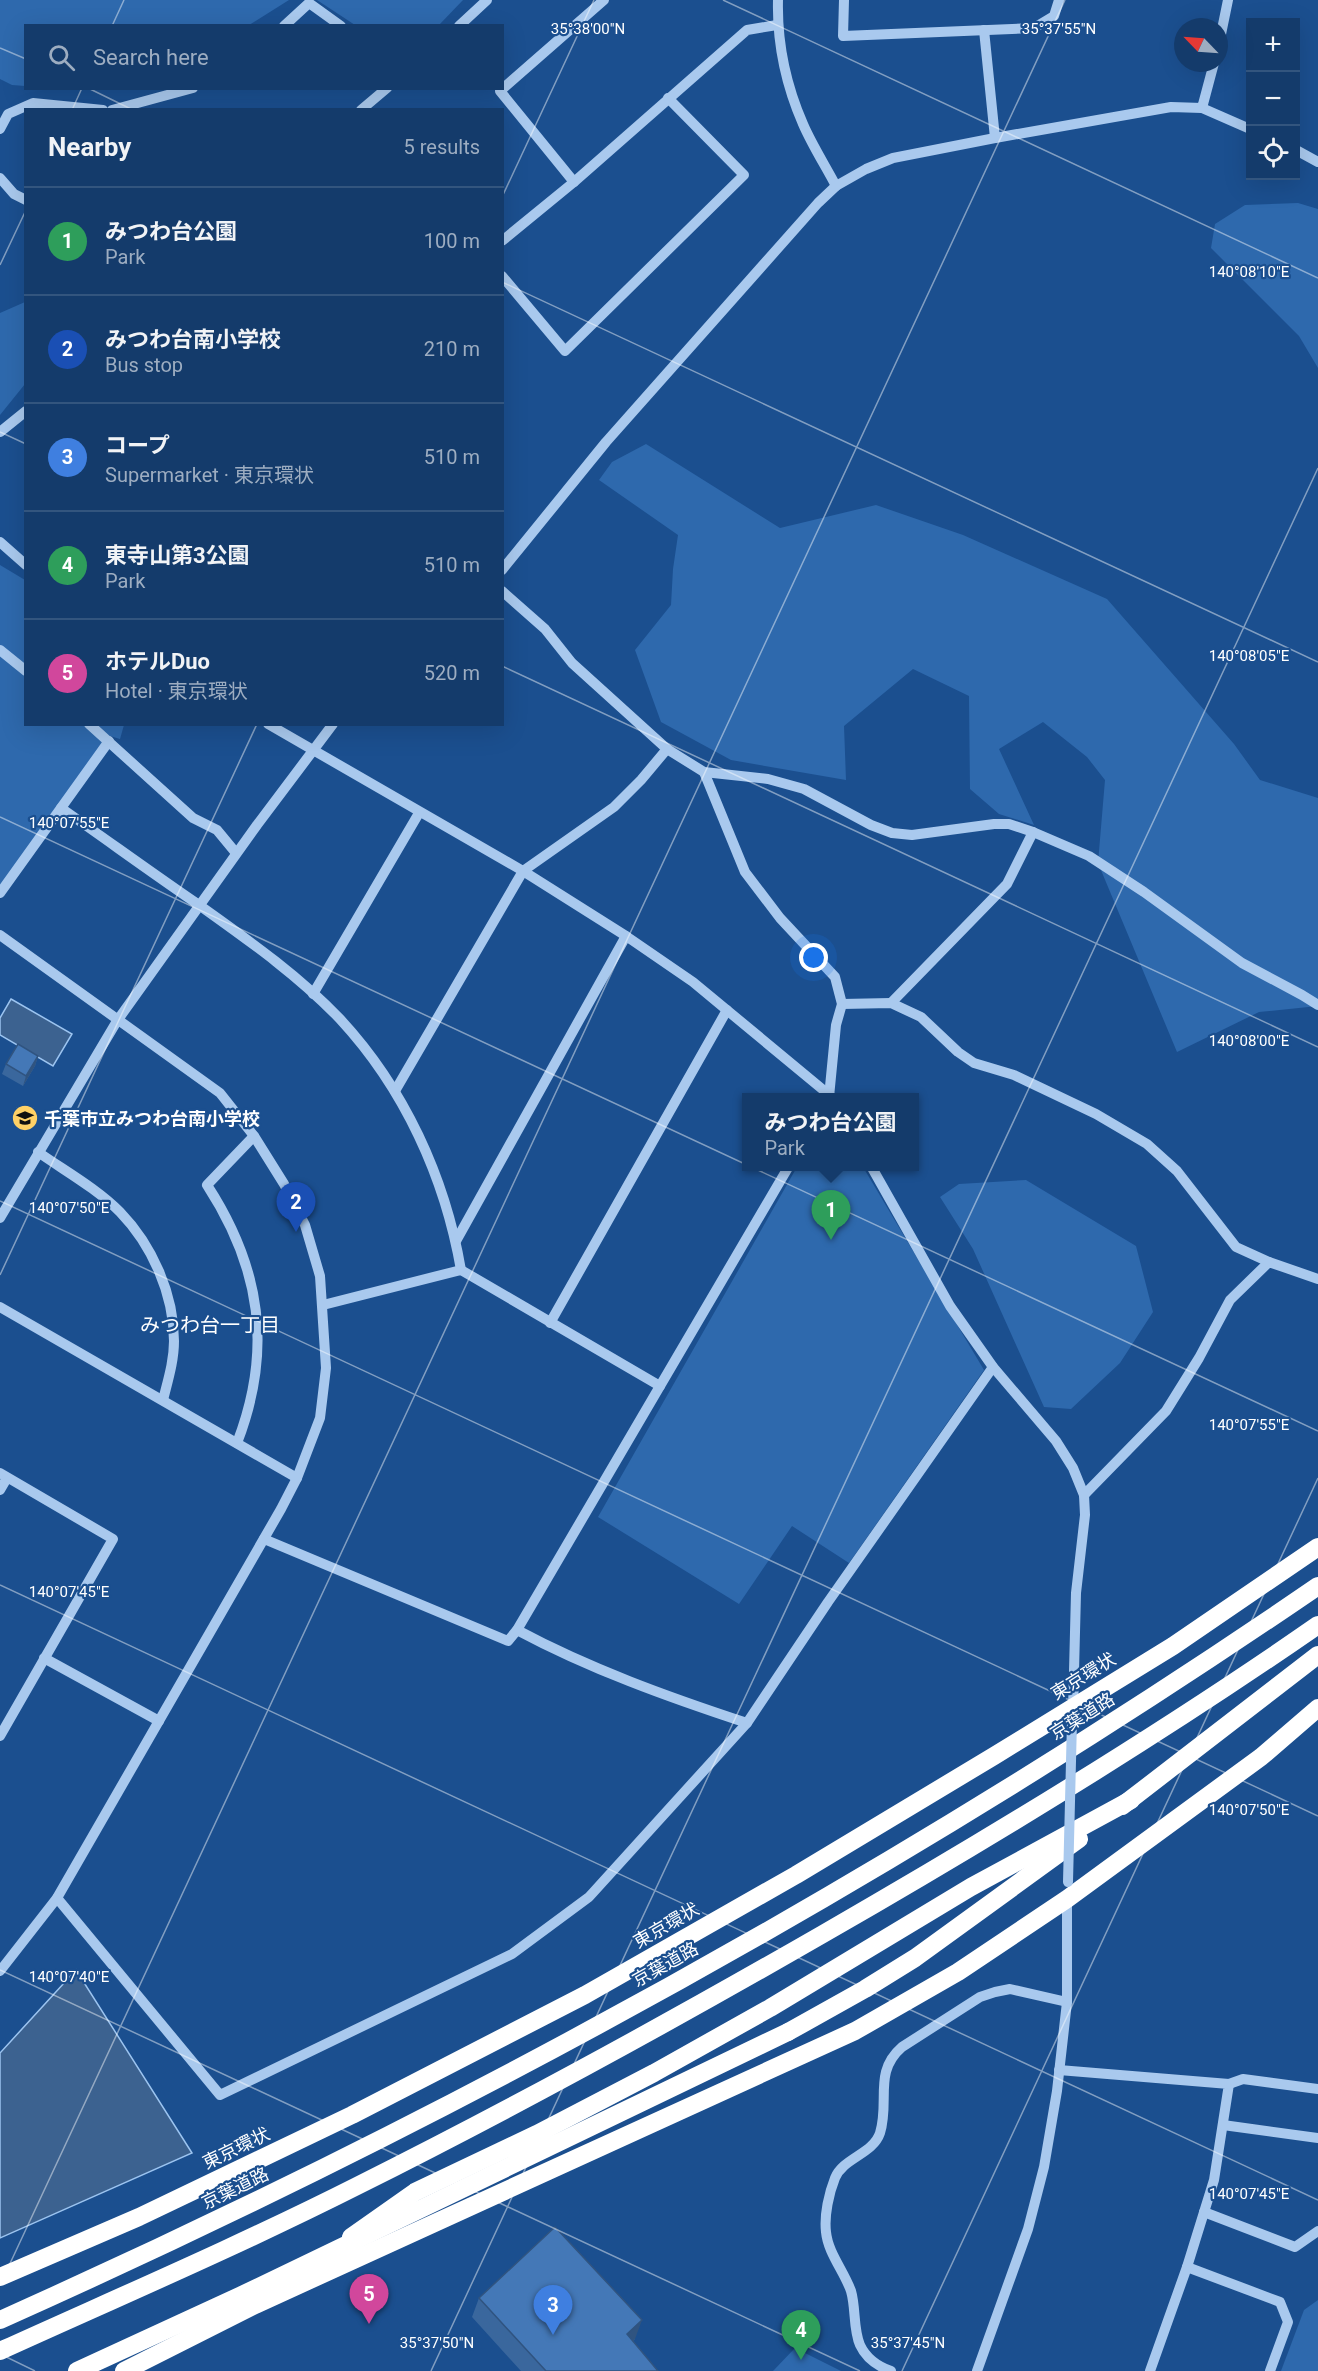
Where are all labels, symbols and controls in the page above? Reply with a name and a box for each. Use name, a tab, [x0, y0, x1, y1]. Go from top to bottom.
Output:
north arrow	[1174, 18, 1228, 72]
map controls	[1246, 18, 1300, 180]
button: +	[1246, 18, 1300, 72]
text: 35°38'00"N	[551, 20, 625, 38]
text: 35°37'55"N	[1022, 20, 1096, 38]
search box	[24, 24, 504, 90]
icon: search	[45, 41, 78, 74]
text: Search here	[93, 45, 209, 70]
button: −	[1246, 72, 1300, 126]
button: locate	[1246, 126, 1300, 180]
text: Nearby	[48, 132, 131, 162]
text: 5 results	[404, 135, 480, 159]
text: みつわ台公園	[105, 219, 237, 244]
text: 1	[62, 229, 73, 253]
text: 100 m	[424, 229, 480, 253]
text: Park	[105, 245, 145, 269]
text: 140°08'10"E	[1209, 263, 1290, 281]
text: みつわ台南小学校	[105, 327, 281, 352]
text: 2	[62, 337, 73, 361]
text: 210 m	[424, 337, 480, 361]
text: Bus stop	[105, 353, 183, 377]
text: コープ	[105, 433, 170, 458]
text: 3	[62, 445, 73, 469]
text: 510 m	[424, 445, 480, 469]
text: Supermarket · 東京環状	[105, 463, 314, 487]
text: 東寺山第3公園	[105, 543, 250, 568]
text: 4	[62, 553, 73, 577]
text: 510 m	[424, 553, 480, 577]
text: Park	[105, 569, 145, 593]
text: 140°08'05"E	[1209, 647, 1290, 665]
text: ホテルDuo	[105, 649, 210, 674]
text: 5	[62, 661, 73, 685]
text: 520 m	[424, 661, 480, 685]
text: Hotel · 東京環状	[105, 679, 248, 703]
text: 140°07'55"E	[29, 814, 110, 832]
your location	[799, 943, 828, 972]
text: 140°08'00"E	[1209, 1032, 1290, 1050]
popup	[742, 1093, 919, 1171]
school or university icon: 千葉市立みつわ台南小学校	[10, 1103, 40, 1133]
place label: 千葉市立みつわ台南小学校	[44, 1108, 260, 1129]
text: みつわ台公園	[764, 1110, 897, 1135]
text: Park	[764, 1136, 805, 1160]
pin: 2	[276, 1182, 316, 1232]
pin: 1	[812, 1190, 850, 1240]
text: 140°07'50"E	[29, 1199, 110, 1217]
district label: みつわ台一丁目	[140, 1313, 280, 1337]
text: 140°07'55"E	[1209, 1416, 1290, 1434]
text: 140°07'45"E	[29, 1583, 110, 1601]
street label: 東京環状	[1047, 1648, 1119, 1704]
street label: 京葉道路	[1046, 1688, 1118, 1744]
text: 140°07'50"E	[1209, 1801, 1290, 1819]
street label: 東京環状	[630, 1898, 702, 1952]
street label: 京葉道路	[628, 1937, 702, 1991]
text: 140°07'40"E	[29, 1968, 110, 1986]
street label: 東京環状	[199, 2123, 273, 2173]
street label: 京葉道路	[198, 2163, 272, 2213]
text: 140°07'45"E	[1209, 2185, 1290, 2203]
pin: 5	[350, 2274, 388, 2324]
pin: 3	[534, 2286, 572, 2335]
pin: 4	[782, 2310, 820, 2360]
text: 35°37'50"N	[400, 2334, 474, 2352]
text: 35°37'45"N	[871, 2334, 945, 2352]

